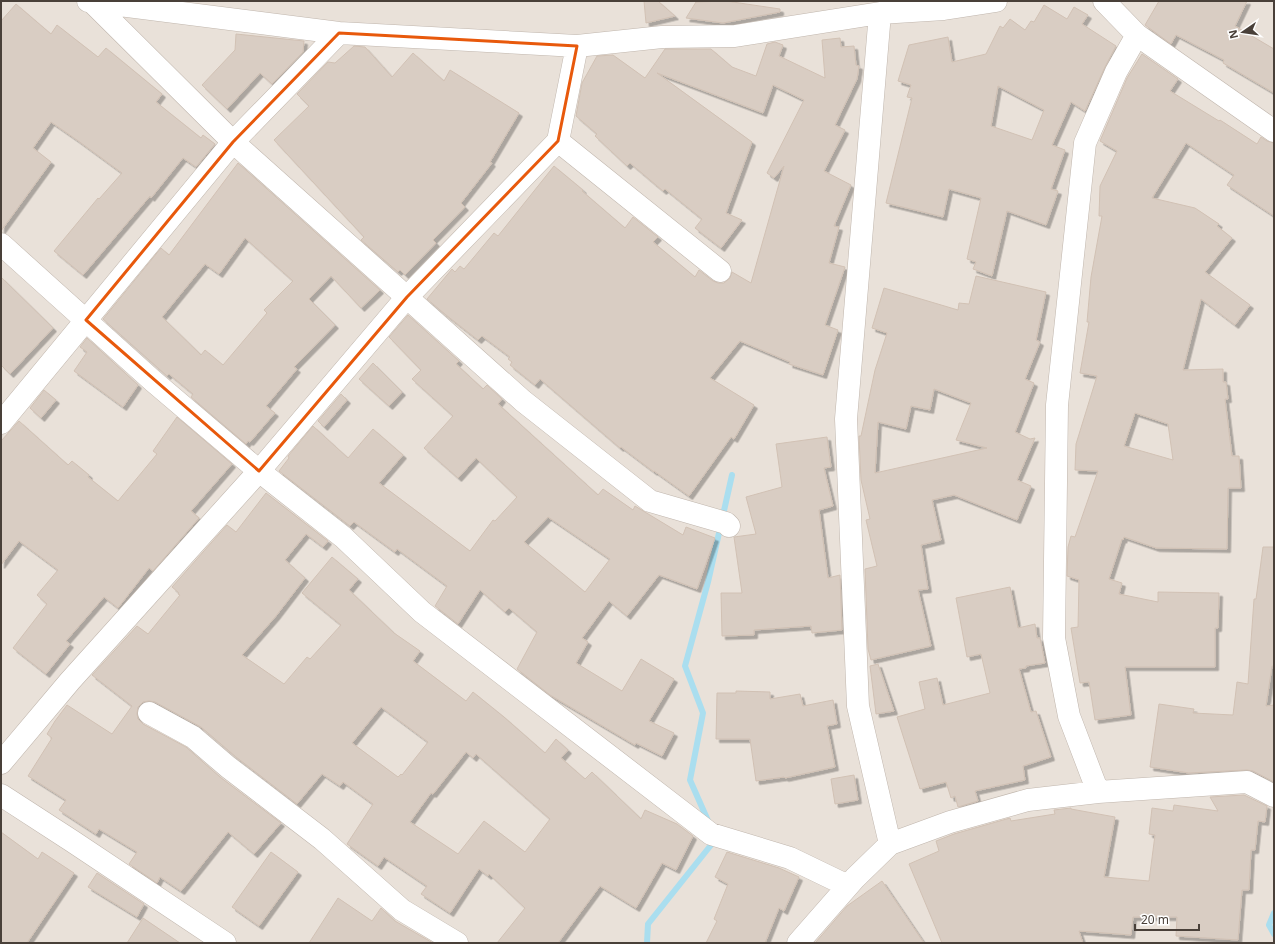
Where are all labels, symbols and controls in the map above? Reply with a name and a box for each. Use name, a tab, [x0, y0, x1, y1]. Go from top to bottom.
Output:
north arrow	[1223, 12, 1263, 52]
text: N	[1224, 28, 1241, 40]
scale bar	[1135, 906, 1199, 932]
text: 20 m	[1141, 911, 1169, 928]

